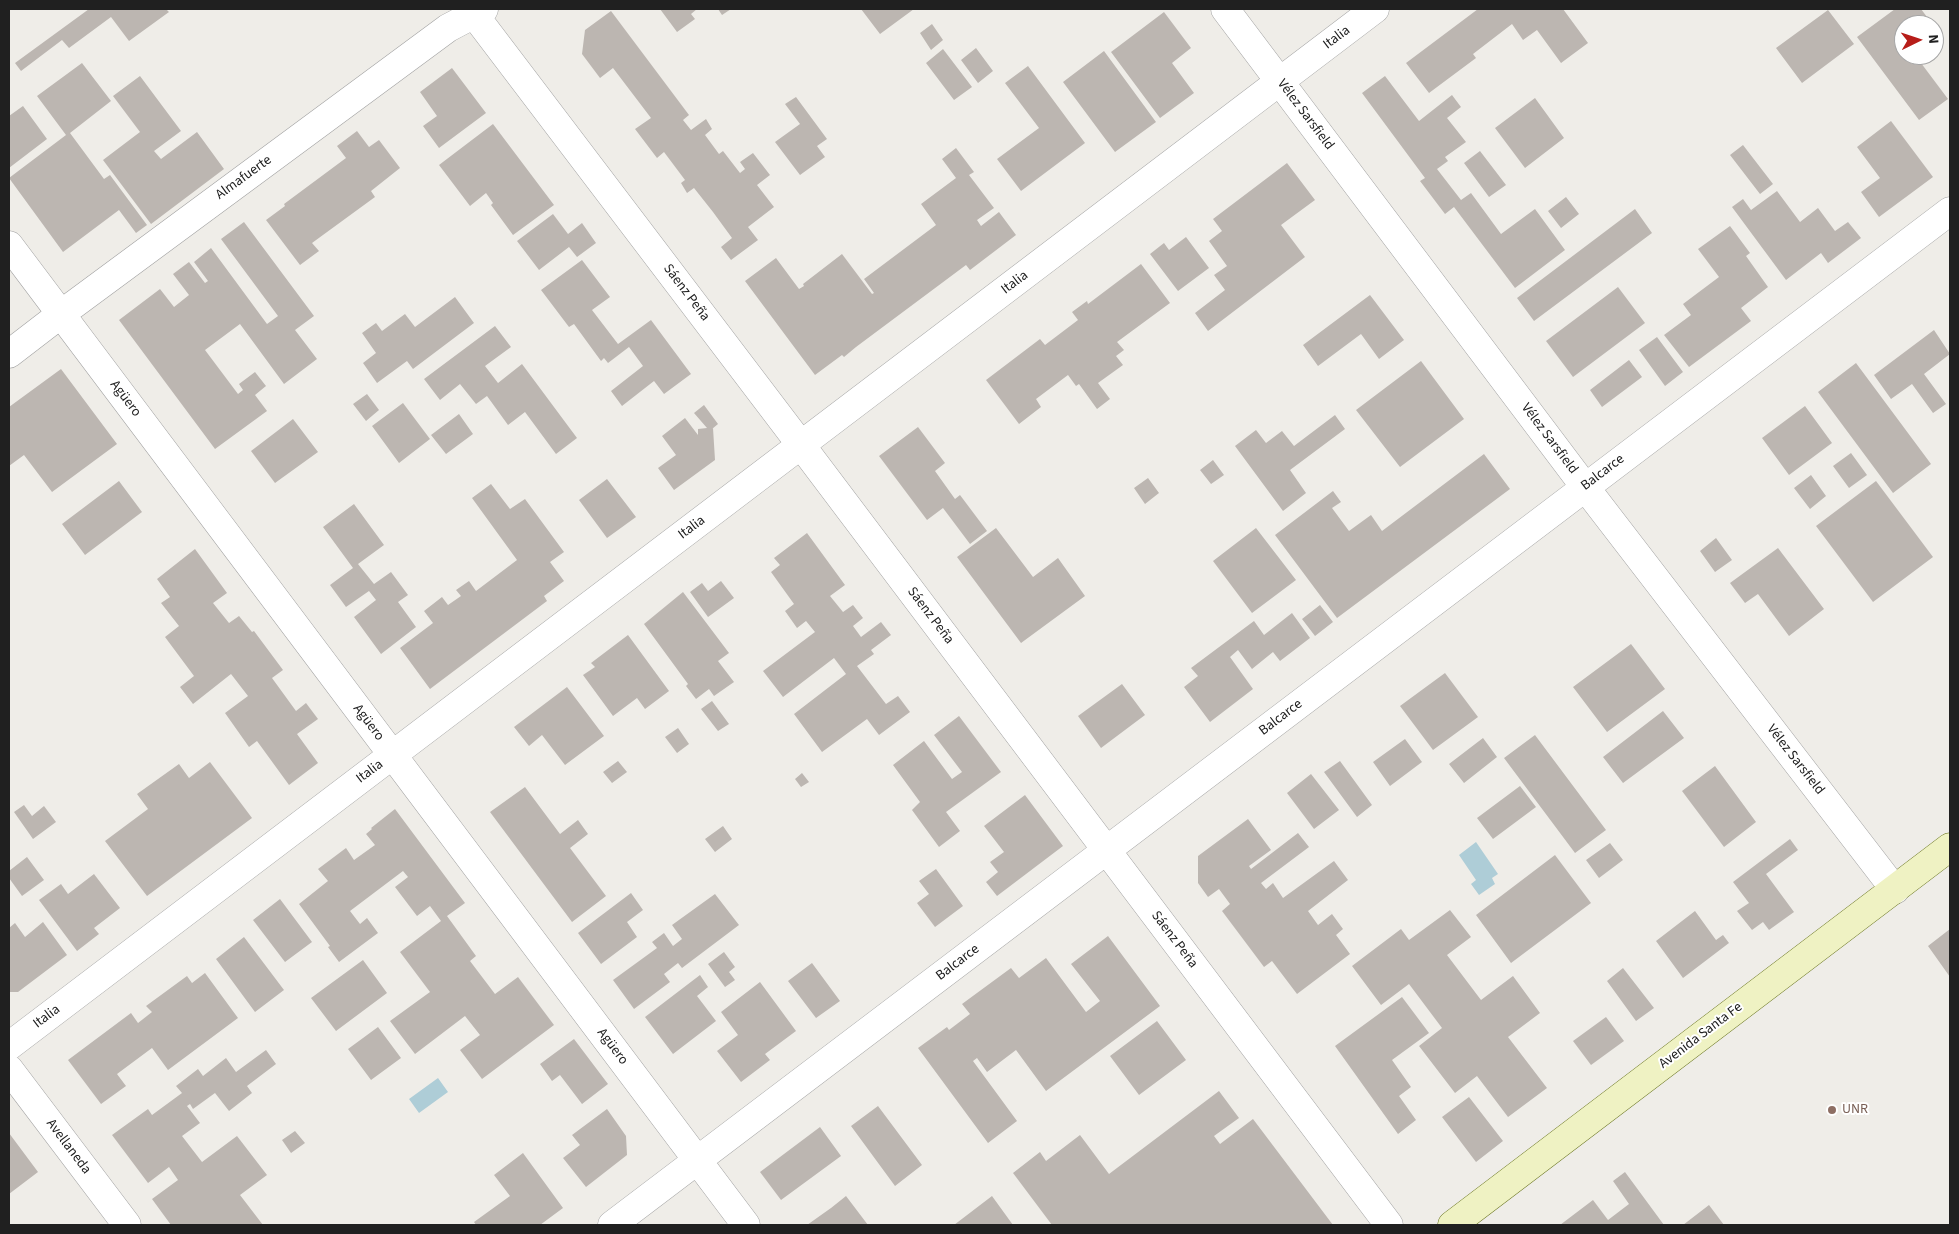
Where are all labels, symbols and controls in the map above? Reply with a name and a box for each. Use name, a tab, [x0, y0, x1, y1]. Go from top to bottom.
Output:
north arrow	[1894, 15, 1944, 65]
street label: Italia	[1320, 22, 1354, 54]
text: N	[1923, 34, 1943, 44]
street label: Vélez Sarsfield	[1273, 76, 1337, 154]
street label: Almafuerte	[213, 152, 275, 204]
street label: Sáenz Peña	[659, 261, 713, 325]
street label: Italia	[998, 267, 1032, 299]
street label: Agüero	[106, 377, 144, 421]
street label: Vélez Sarsfield	[1517, 400, 1581, 478]
street label: Balcarce	[1578, 451, 1628, 495]
street label: Italia	[675, 512, 709, 544]
street label: Sáenz Peña	[903, 584, 957, 648]
street label: Balcarce	[1256, 696, 1306, 740]
street label: Agüero	[349, 701, 387, 745]
street label: Vélez Sarsfield	[1762, 722, 1828, 798]
street label: Italia	[353, 756, 387, 788]
street label: Sáenz Peña	[1147, 908, 1201, 972]
street label: Balcarce	[933, 941, 983, 985]
street label: Avenida Santa Fe	[1656, 999, 1746, 1073]
street label: Italia	[30, 1001, 64, 1033]
street label: Agüero	[593, 1025, 631, 1069]
place label: UNR	[1842, 1102, 1868, 1118]
marker: UNR	[1826, 1104, 1838, 1116]
street label: Avellaneda	[42, 1116, 94, 1178]

